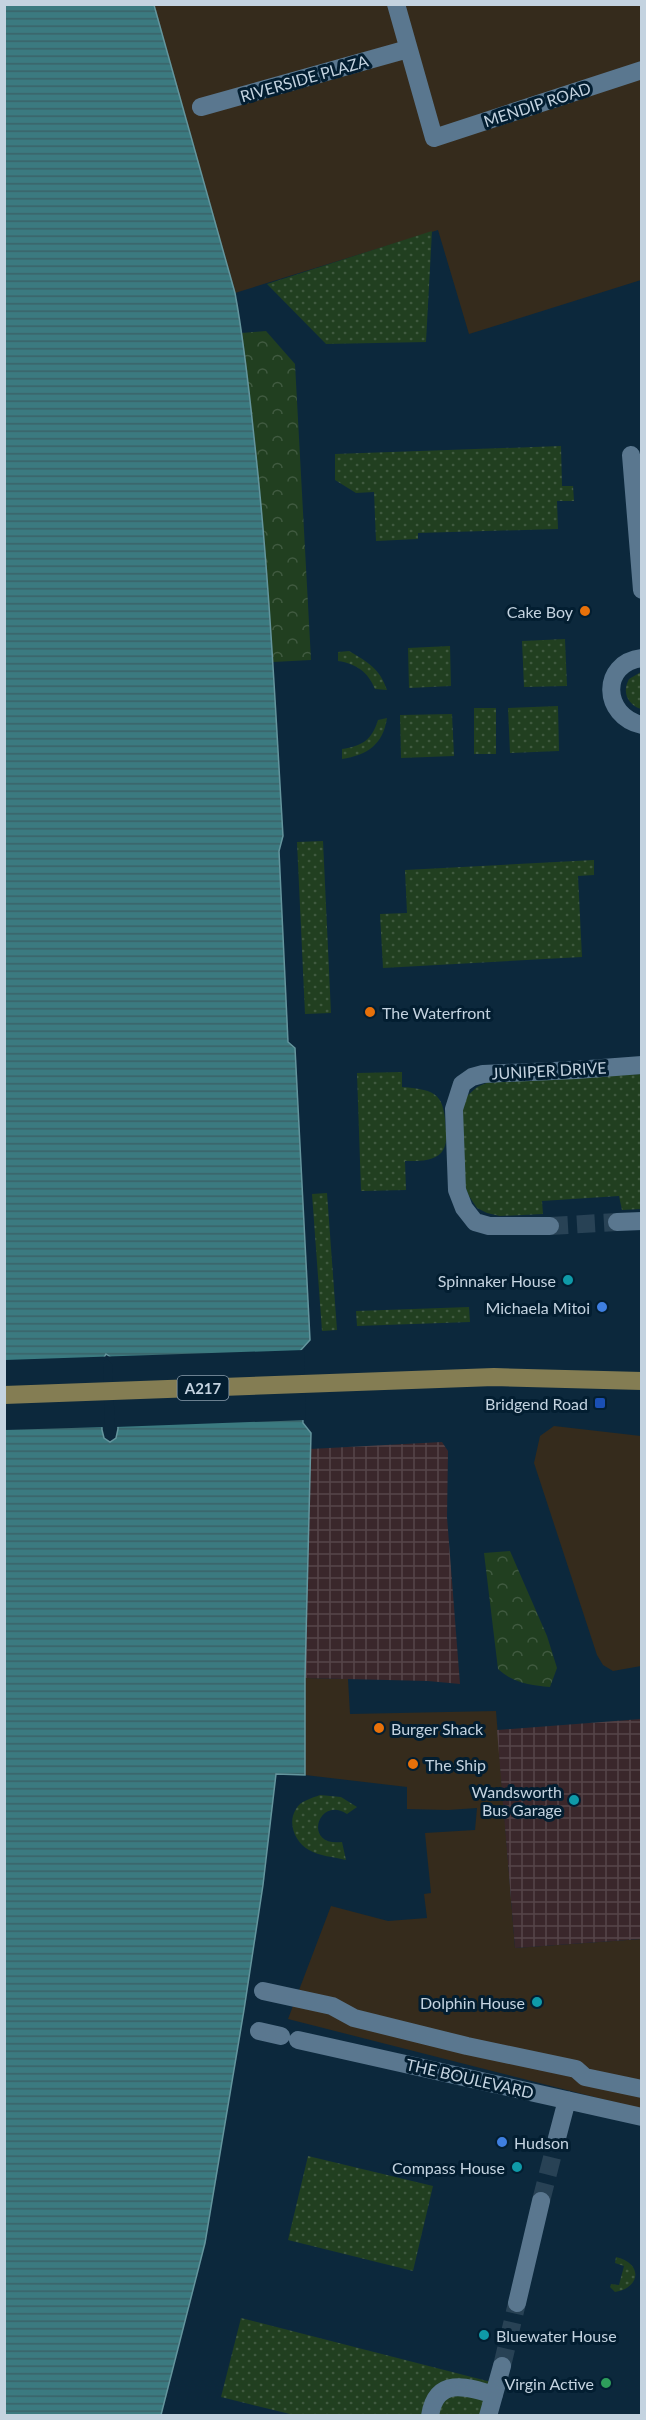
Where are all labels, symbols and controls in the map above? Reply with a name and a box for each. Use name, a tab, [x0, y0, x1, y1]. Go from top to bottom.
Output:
street label: RIVERSIDE PLAZA	[238, 51, 370, 105]
street label: MENDIP ROAD	[481, 78, 593, 130]
place label: Cake Boy	[507, 602, 574, 621]
marker: Cake Boy	[578, 604, 592, 618]
place label: The Waterfront	[382, 1003, 491, 1022]
marker: The Waterfront	[363, 1005, 377, 1019]
street label: JUNIPER DRIVE	[491, 1058, 607, 1082]
place label: Spinnaker House	[438, 1271, 556, 1290]
marker: Spinnaker House	[561, 1273, 575, 1287]
place label: Michaela Mitoi	[485, 1298, 590, 1317]
marker: Michaela Mitoi	[595, 1300, 609, 1314]
road number: A217	[178, 1376, 228, 1400]
place label: Bridgend Road	[485, 1394, 588, 1413]
marker: Bridgend Road	[593, 1396, 607, 1410]
place label: Burger Shack	[391, 1719, 484, 1738]
marker: Burger Shack	[372, 1721, 386, 1735]
place label: The Ship	[425, 1755, 486, 1774]
marker: The Ship	[406, 1757, 420, 1771]
place label: Wandsworth Bus Garage	[472, 1782, 562, 1819]
marker: Wandsworth Bus Garage	[567, 1793, 581, 1807]
place label: Dolphin House	[420, 1993, 525, 2012]
marker: Dolphin House	[530, 1995, 544, 2009]
street label: THE BOULEVARD	[404, 2054, 536, 2102]
place label: Hudson	[514, 2133, 569, 2152]
marker: Hudson	[495, 2135, 509, 2149]
place label: Compass House	[392, 2158, 505, 2177]
marker: Compass House	[510, 2160, 524, 2174]
place label: Bluewater House	[496, 2326, 617, 2345]
marker: Bluewater House	[477, 2328, 491, 2342]
place label: Virgin Active	[504, 2374, 594, 2393]
marker: Virgin Active	[599, 2376, 613, 2390]

